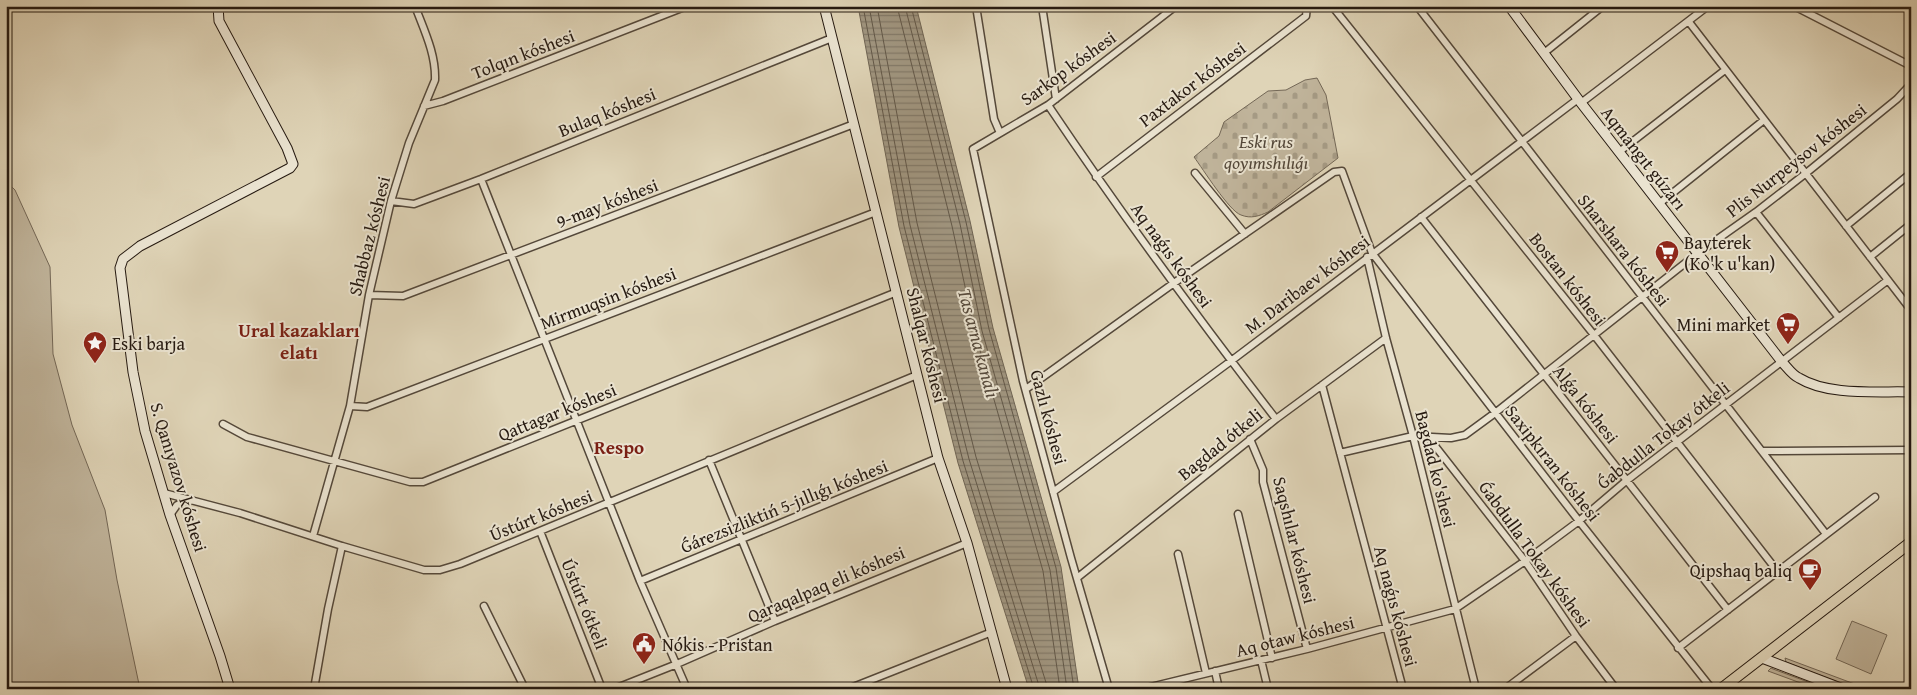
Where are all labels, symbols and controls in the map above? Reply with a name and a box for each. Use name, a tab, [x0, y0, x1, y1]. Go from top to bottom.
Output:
street label: Tolqın kóshesi	[468, 22, 578, 86]
street label: Sarkop kóshesi	[1015, 24, 1121, 112]
street label: Paxtakor kóshesi	[1133, 35, 1251, 133]
street label: Bulaq kóshesi	[554, 80, 660, 144]
street label: Plis Nurpeysov kóshesi	[1720, 96, 1872, 224]
street label: Aqmangıt gúzarı	[1595, 100, 1693, 216]
park label: Eski rus qoyımshılıǵı	[1224, 128, 1308, 176]
street label: 9-may kóshesi	[552, 171, 662, 235]
street label: Shabbaz kóshesi	[341, 173, 397, 299]
street label: Sharshara kóshesi	[1571, 188, 1677, 312]
street label: Aq naǵıs kóshesi	[1125, 197, 1219, 313]
street label: Bostan kóshesi	[1523, 227, 1613, 331]
street label: M. Daribaev kóshesi	[1239, 228, 1375, 340]
place label: Bayterek (Ko'k u'kan)	[1684, 229, 1775, 277]
supermarket icon: Bayterek (Ko'k u'kan)	[1654, 239, 1680, 273]
street label: Mirmuqsin kóshesi	[536, 260, 680, 336]
street label: Shalqar kóshesi	[900, 284, 954, 406]
water label: Tas arna kanalı	[951, 285, 1007, 401]
place label: Mini market	[1677, 311, 1771, 338]
supermarket icon: Mini market	[1775, 311, 1801, 345]
district label: Ural kazakları elatı	[238, 316, 360, 366]
place icon: Eski barja	[82, 330, 108, 364]
place label: Eski barja	[112, 330, 185, 357]
street label: Alǵa kóshesi	[1547, 359, 1625, 449]
street label: Gazlı kóshesi	[1023, 367, 1075, 467]
street label: Ǵabdulla Tokay ótkeli	[1591, 374, 1735, 496]
street label: Qattagar kóshesi	[494, 376, 620, 448]
street label: S. Qanıyazov kóshesi	[143, 399, 215, 555]
street label: Saxipkıran kóshesi	[1499, 399, 1607, 527]
street label: Bagdad ótkeli	[1172, 401, 1268, 487]
street label: Bagdad ko'shesi	[1408, 408, 1464, 530]
district label: Respo	[594, 433, 644, 461]
street label: Ǵárezsizliktiń 5-jıllıǵı kóshesi	[676, 452, 892, 560]
street label: Saqshılar kóshesi	[1266, 474, 1324, 606]
street label: Ǵabdulla Tokay kóshesi	[1472, 475, 1598, 633]
street label: Ústúrt kóshesi	[485, 482, 597, 548]
street label: Qaraqalpaq eli kóshesi	[743, 539, 909, 629]
street label: Aq naǵıs kóshesi	[1367, 542, 1425, 670]
street label: Ústúrt ótkeli	[555, 555, 615, 653]
place label: Qipshaq baliq	[1690, 557, 1793, 584]
cafe icon: Qipshaq baliq	[1797, 557, 1823, 591]
street label: Aq otaw kóshesi	[1233, 608, 1357, 664]
public building icon: Nókis - Pristan	[631, 631, 657, 665]
place label: Nókis - Pristan	[662, 631, 773, 658]

